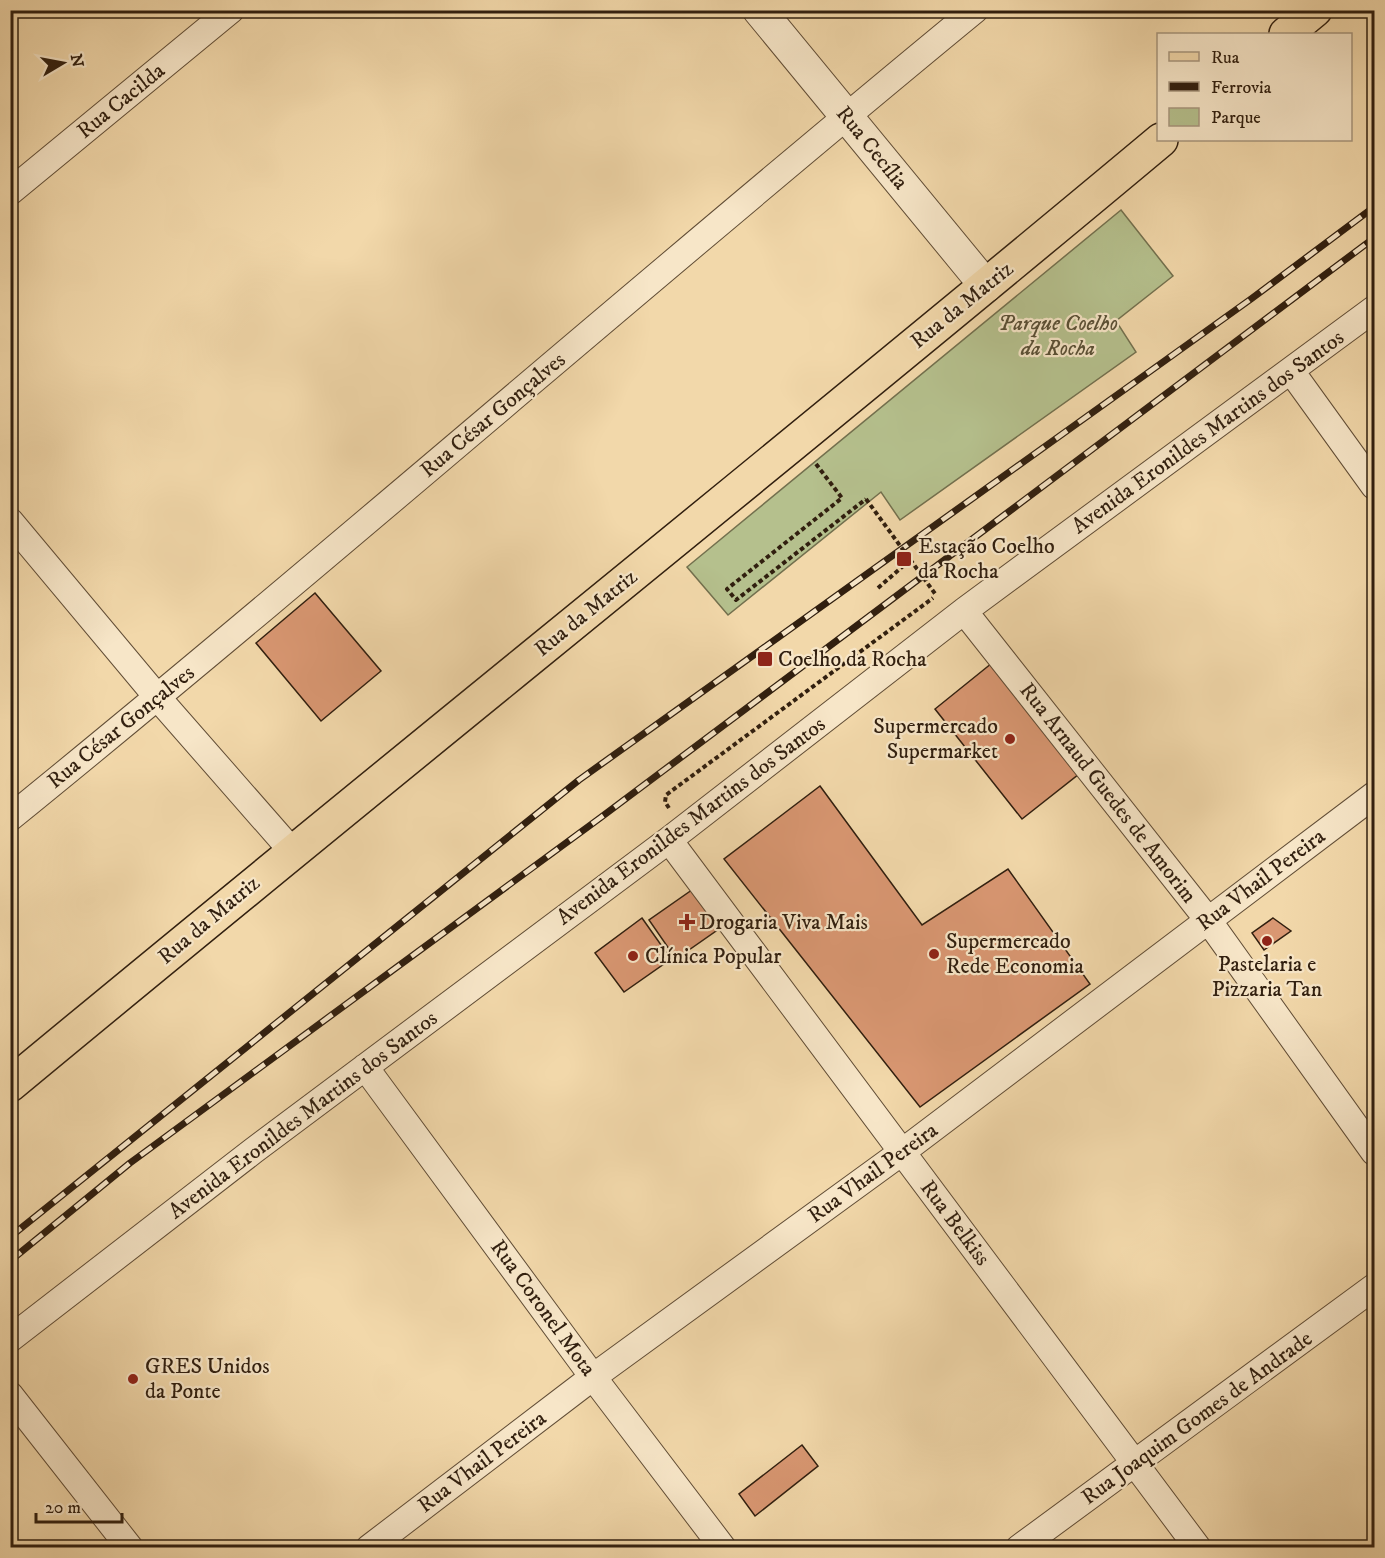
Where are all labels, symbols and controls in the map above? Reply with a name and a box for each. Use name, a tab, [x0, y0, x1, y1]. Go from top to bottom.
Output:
north arrow	[33, 33, 93, 93]
legend	[1157, 33, 1352, 141]
text: Rua	[1211, 47, 1240, 69]
text: N	[66, 52, 88, 69]
street label: Rua Cacilda	[72, 57, 171, 145]
text: Ferrovia	[1211, 77, 1272, 99]
street label: Rua Cecília	[830, 101, 914, 196]
text: Parque	[1211, 107, 1261, 129]
street label: Rua da Matriz	[905, 255, 1019, 355]
park label: Parque Coelho da Rocha	[998, 310, 1118, 362]
street label: Avenida Eronildes Martins dos Santos	[1067, 324, 1349, 540]
street label: Rua César Gonçalves	[415, 346, 571, 484]
place label: Estação Coelho da Rocha	[918, 533, 1055, 585]
marker: Estação Coelho da Rocha	[895, 550, 913, 568]
street label: Rua da Matriz	[529, 563, 643, 663]
place label: Coelho da Rocha	[778, 646, 927, 673]
marker: Coelho da Rocha	[756, 650, 774, 668]
street label: Rua César Gonçalves	[42, 659, 200, 795]
street label: Rua Arnaud Guedes de Amorim	[1014, 677, 1202, 909]
street label: Avenida Eronildes Martins dos Santos	[551, 711, 831, 931]
place label: Supermercado Supermarket	[873, 713, 998, 765]
marker: Supermercado Supermarket	[1003, 732, 1017, 746]
street label: Rua Vhail Pereira	[1191, 823, 1331, 937]
street label: Rua da Matriz	[153, 869, 266, 970]
place label: Drogaria Viva Mais	[699, 909, 868, 936]
marker: Drogaria Viva Mais	[680, 915, 694, 929]
place label: Supermercado Rede Economia	[946, 928, 1085, 980]
marker: Pastelaria e Pizzaria Tan	[1260, 934, 1274, 948]
place label: Clínica Popular	[645, 943, 782, 970]
marker: Supermercado Rede Economia	[927, 947, 941, 961]
marker: Clínica Popular	[626, 949, 640, 963]
place label: Pastelaria e Pizzaria Tan	[1212, 951, 1323, 1003]
street label: Avenida Eronildes Martins dos Santos	[163, 1005, 443, 1225]
street label: Rua Vhail Pereira	[803, 1116, 944, 1229]
street label: Rua Belkiss	[914, 1175, 996, 1271]
street label: Rua Coronel Mota	[484, 1234, 602, 1382]
street label: Rua Joaquim Gomes de Andrade	[1076, 1325, 1318, 1511]
place label: GRES Unidos da Ponte	[145, 1353, 270, 1405]
marker: GRES Unidos da Ponte	[126, 1372, 140, 1386]
street label: Rua Vhail Pereira	[412, 1405, 552, 1519]
scale bar	[36, 1486, 122, 1524]
text: 20 m	[45, 1497, 81, 1519]

